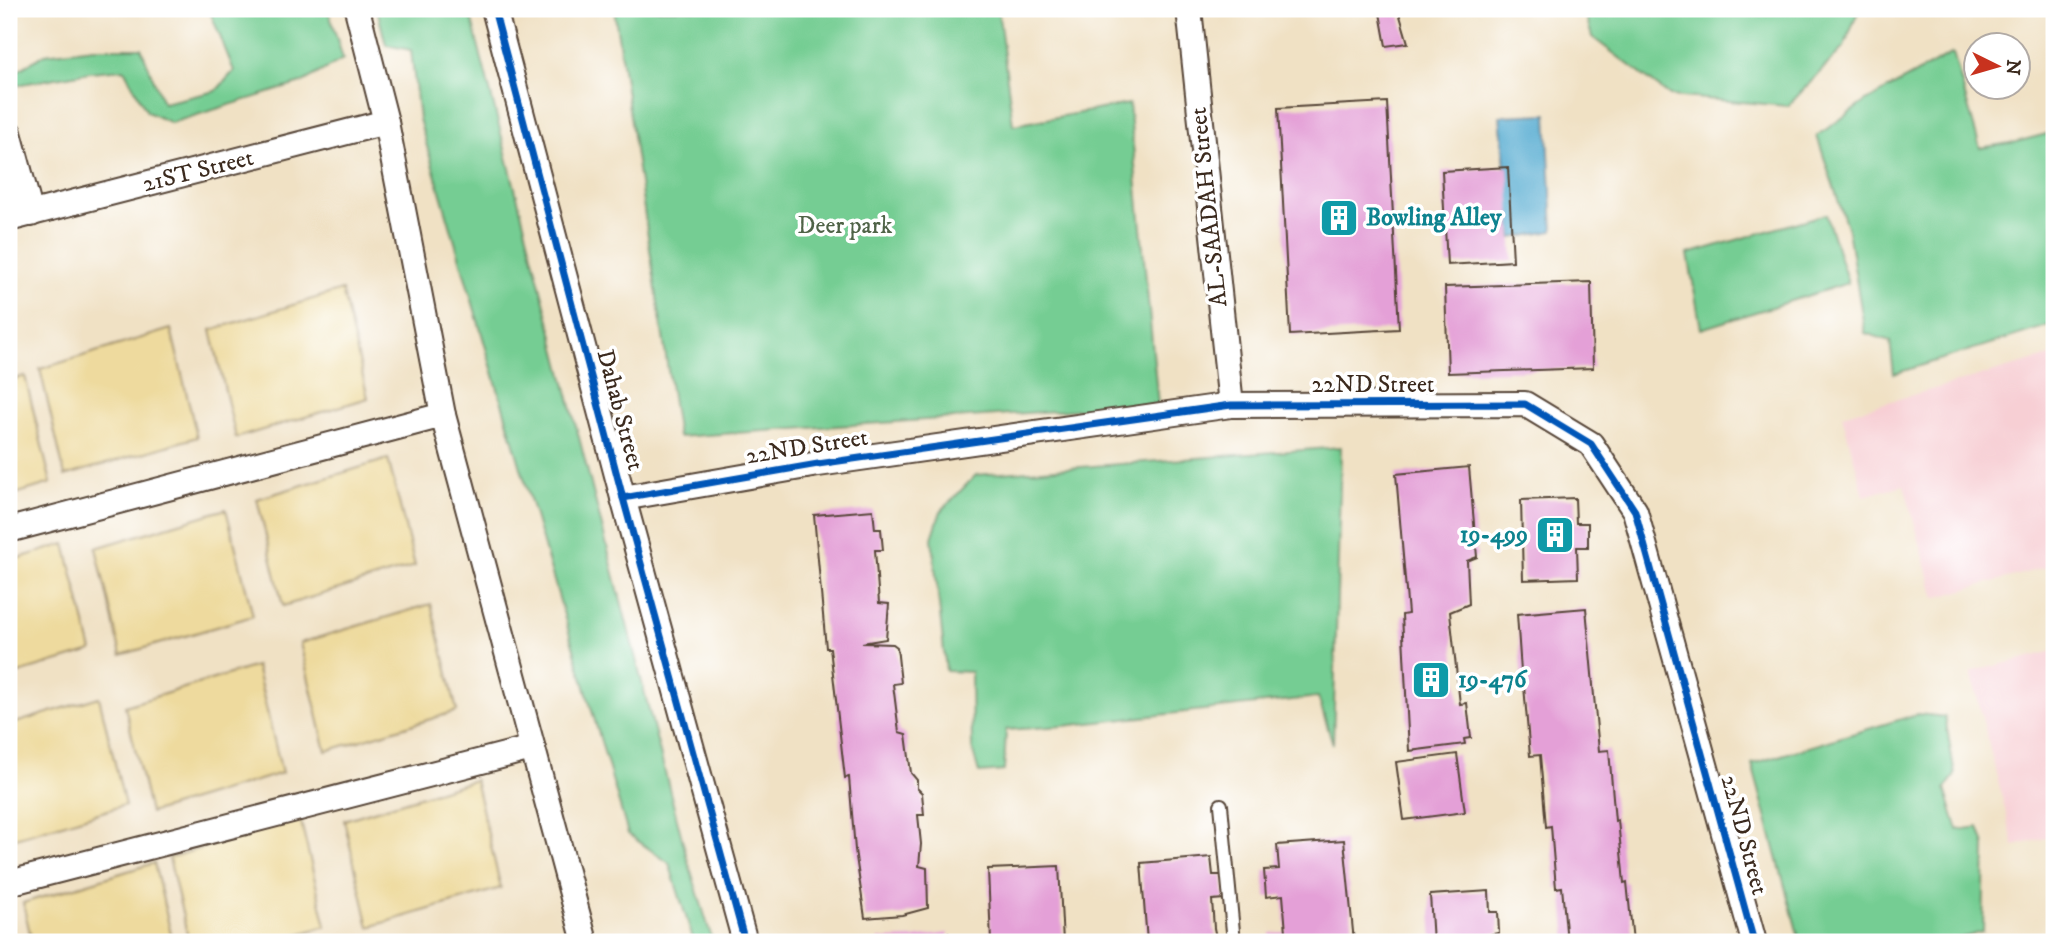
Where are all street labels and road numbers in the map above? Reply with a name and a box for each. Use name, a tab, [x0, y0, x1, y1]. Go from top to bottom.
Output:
street label: AL-SAADAH Street	[1184, 105, 1234, 308]
street label: 21ST Street	[139, 143, 257, 199]
street label: Dahab Street	[589, 346, 651, 474]
street label: 22ND Street	[1311, 370, 1435, 400]
street label: 22ND Street	[744, 423, 870, 471]
street label: 22ND Street	[1714, 772, 1774, 899]

